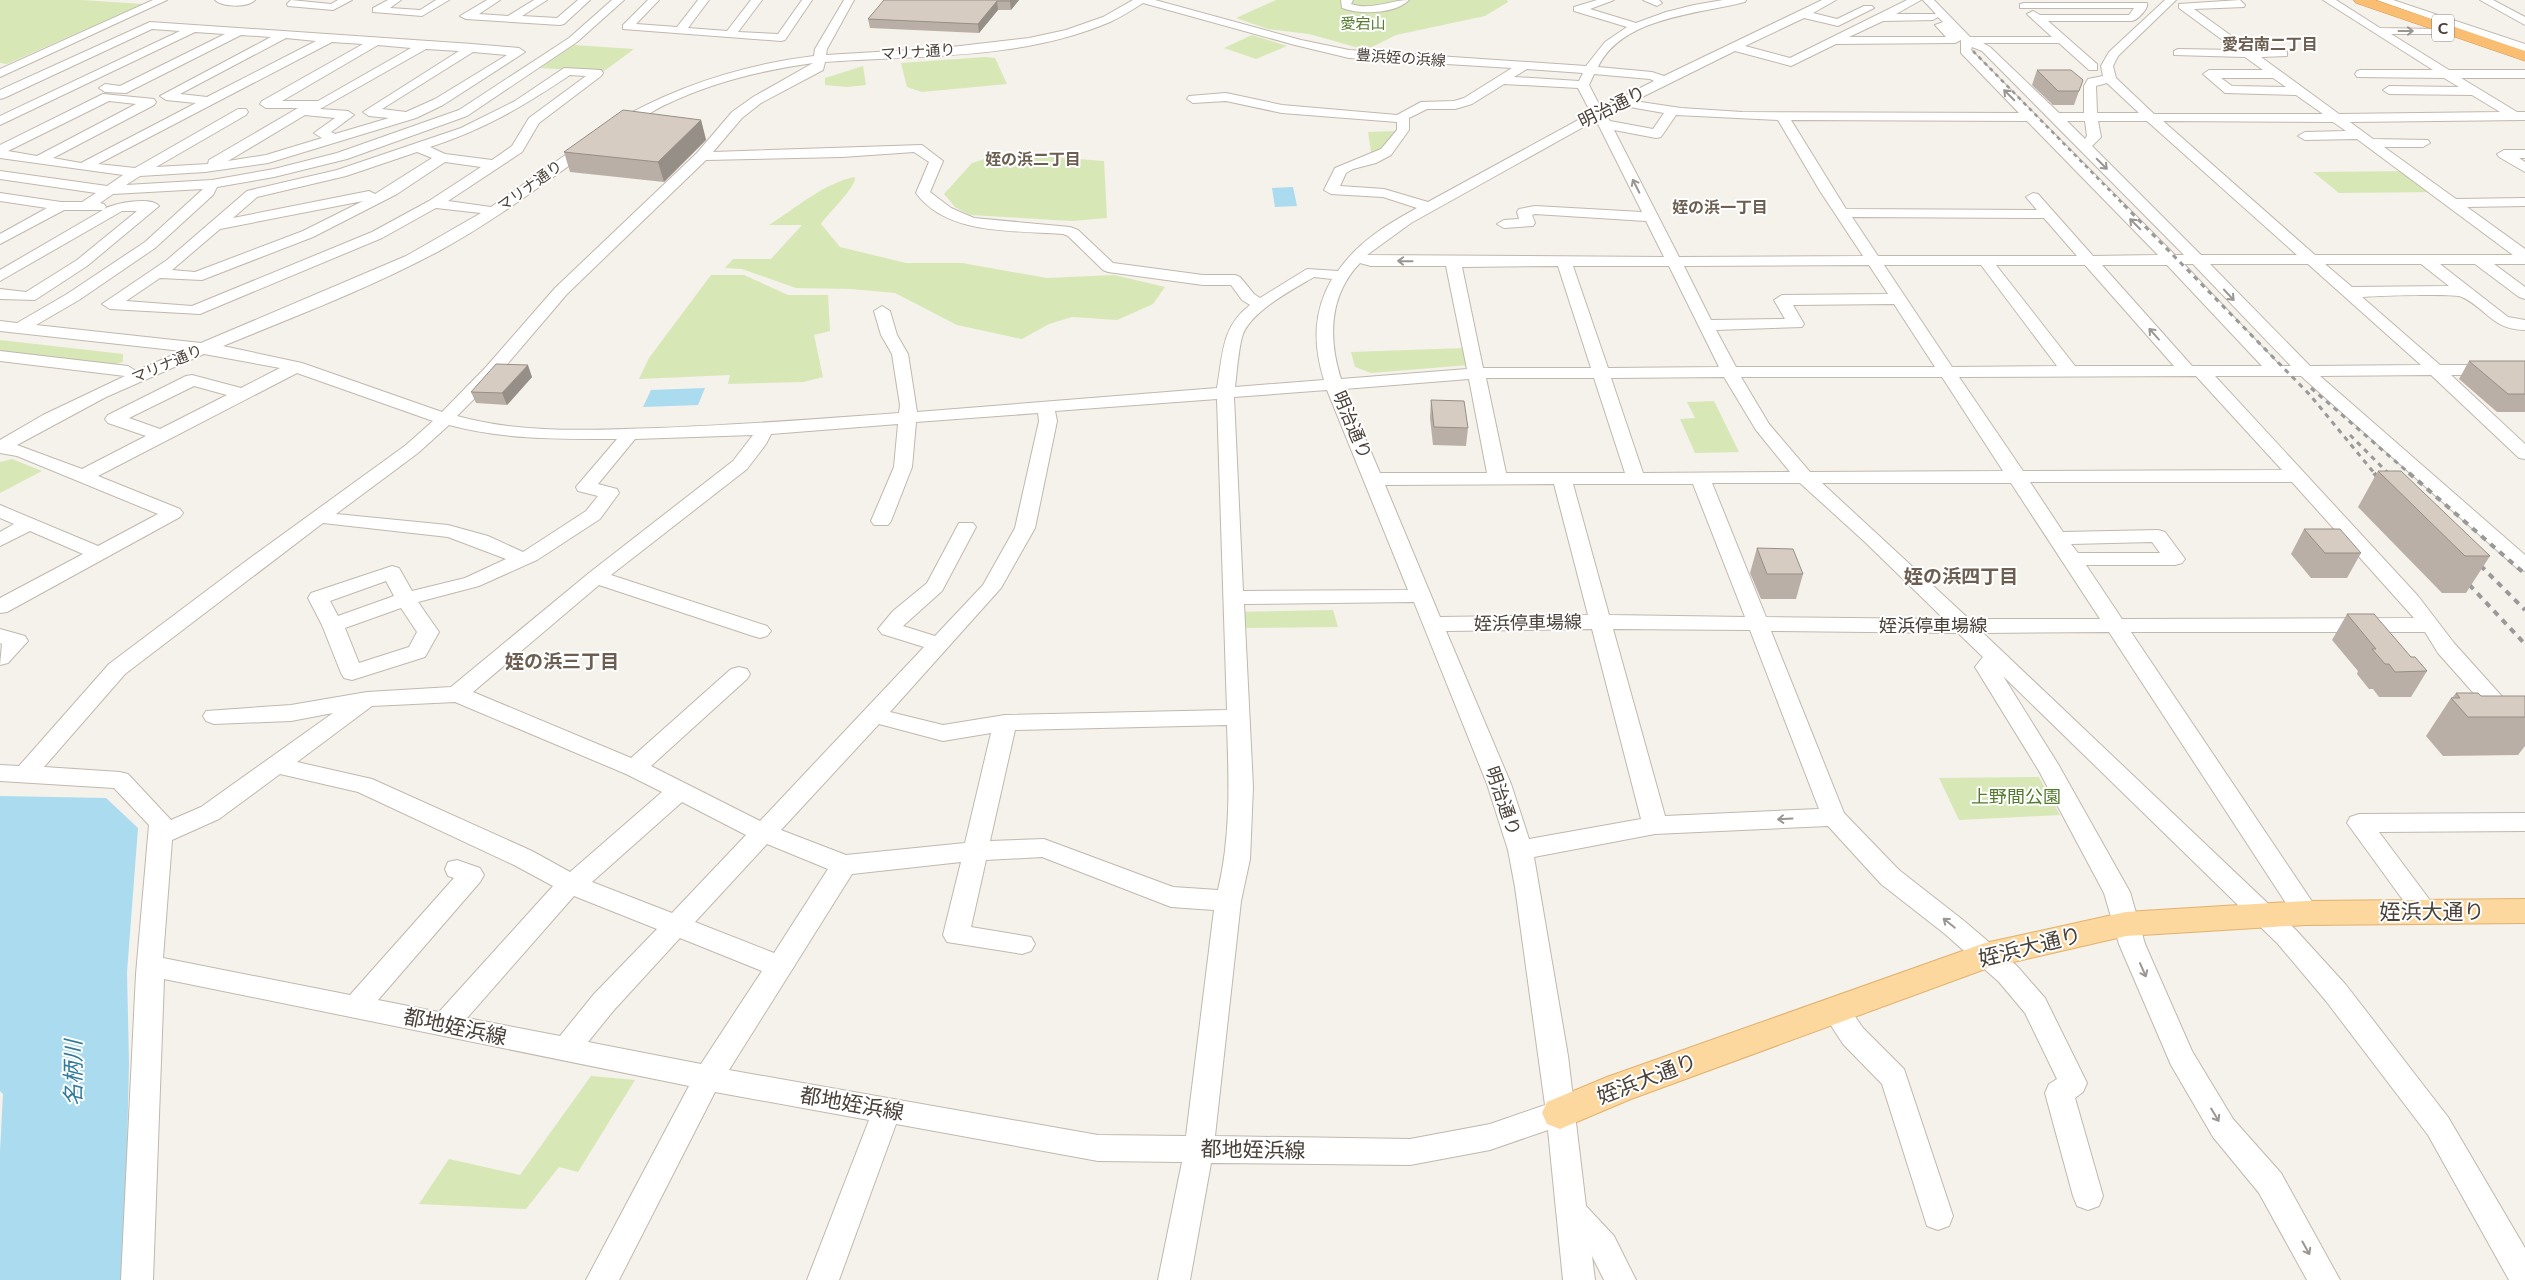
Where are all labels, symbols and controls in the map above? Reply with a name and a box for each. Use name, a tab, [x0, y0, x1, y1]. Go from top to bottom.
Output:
park label: 愛宕山	[1340, 14, 1386, 33]
road number: C	[2432, 14, 2454, 42]
one-way arrow	[2397, 26, 2413, 36]
district label: 愛宕南二丁目	[2222, 34, 2318, 54]
street label: マリナ通り	[880, 39, 956, 64]
street label: 豊浜姪の浜線	[1355, 45, 1447, 70]
street label: 明治通り	[1574, 80, 1649, 133]
one-way arrow	[2003, 89, 2015, 102]
district label: 姪の浜二丁目	[985, 149, 1081, 169]
street label: マリナ通り	[494, 156, 566, 215]
one-way arrow	[2096, 158, 2108, 171]
one-way arrow	[1631, 179, 1640, 194]
district label: 姪の浜一丁目	[1672, 197, 1768, 217]
one-way arrow	[2129, 218, 2141, 230]
one-way arrow	[1397, 256, 1413, 266]
one-way arrow	[2223, 288, 2235, 301]
one-way arrow	[2149, 327, 2160, 340]
street label: マリナ通り	[129, 340, 205, 387]
street label: 明治通り	[1328, 387, 1377, 462]
district label: 姪の浜四丁目	[1904, 564, 2018, 588]
street label: 姪浜停車場線	[1474, 610, 1582, 635]
street label: 姪浜停車場線	[1879, 614, 1987, 637]
district label: 姪の浜三丁目	[505, 649, 619, 673]
street label: 明治通り	[1481, 763, 1526, 839]
park label: 上野間公園	[1971, 785, 2061, 808]
one-way arrow	[1777, 814, 1794, 824]
street label: 姪浜大通り	[2380, 898, 2485, 924]
one-way arrow	[1942, 918, 1955, 929]
street label: 姪浜大通り	[1976, 921, 2084, 971]
one-way arrow	[2138, 962, 2148, 977]
street label: 都地姪浜線	[401, 1002, 509, 1050]
water label: 名柄川	[59, 1038, 87, 1106]
street label: 姪浜大通り	[1593, 1047, 1700, 1109]
street label: 都地姪浜線	[798, 1081, 906, 1125]
one-way arrow	[2210, 1107, 2220, 1122]
street label: 都地姪浜線	[1200, 1135, 1306, 1163]
one-way arrow	[2302, 1241, 2312, 1255]

